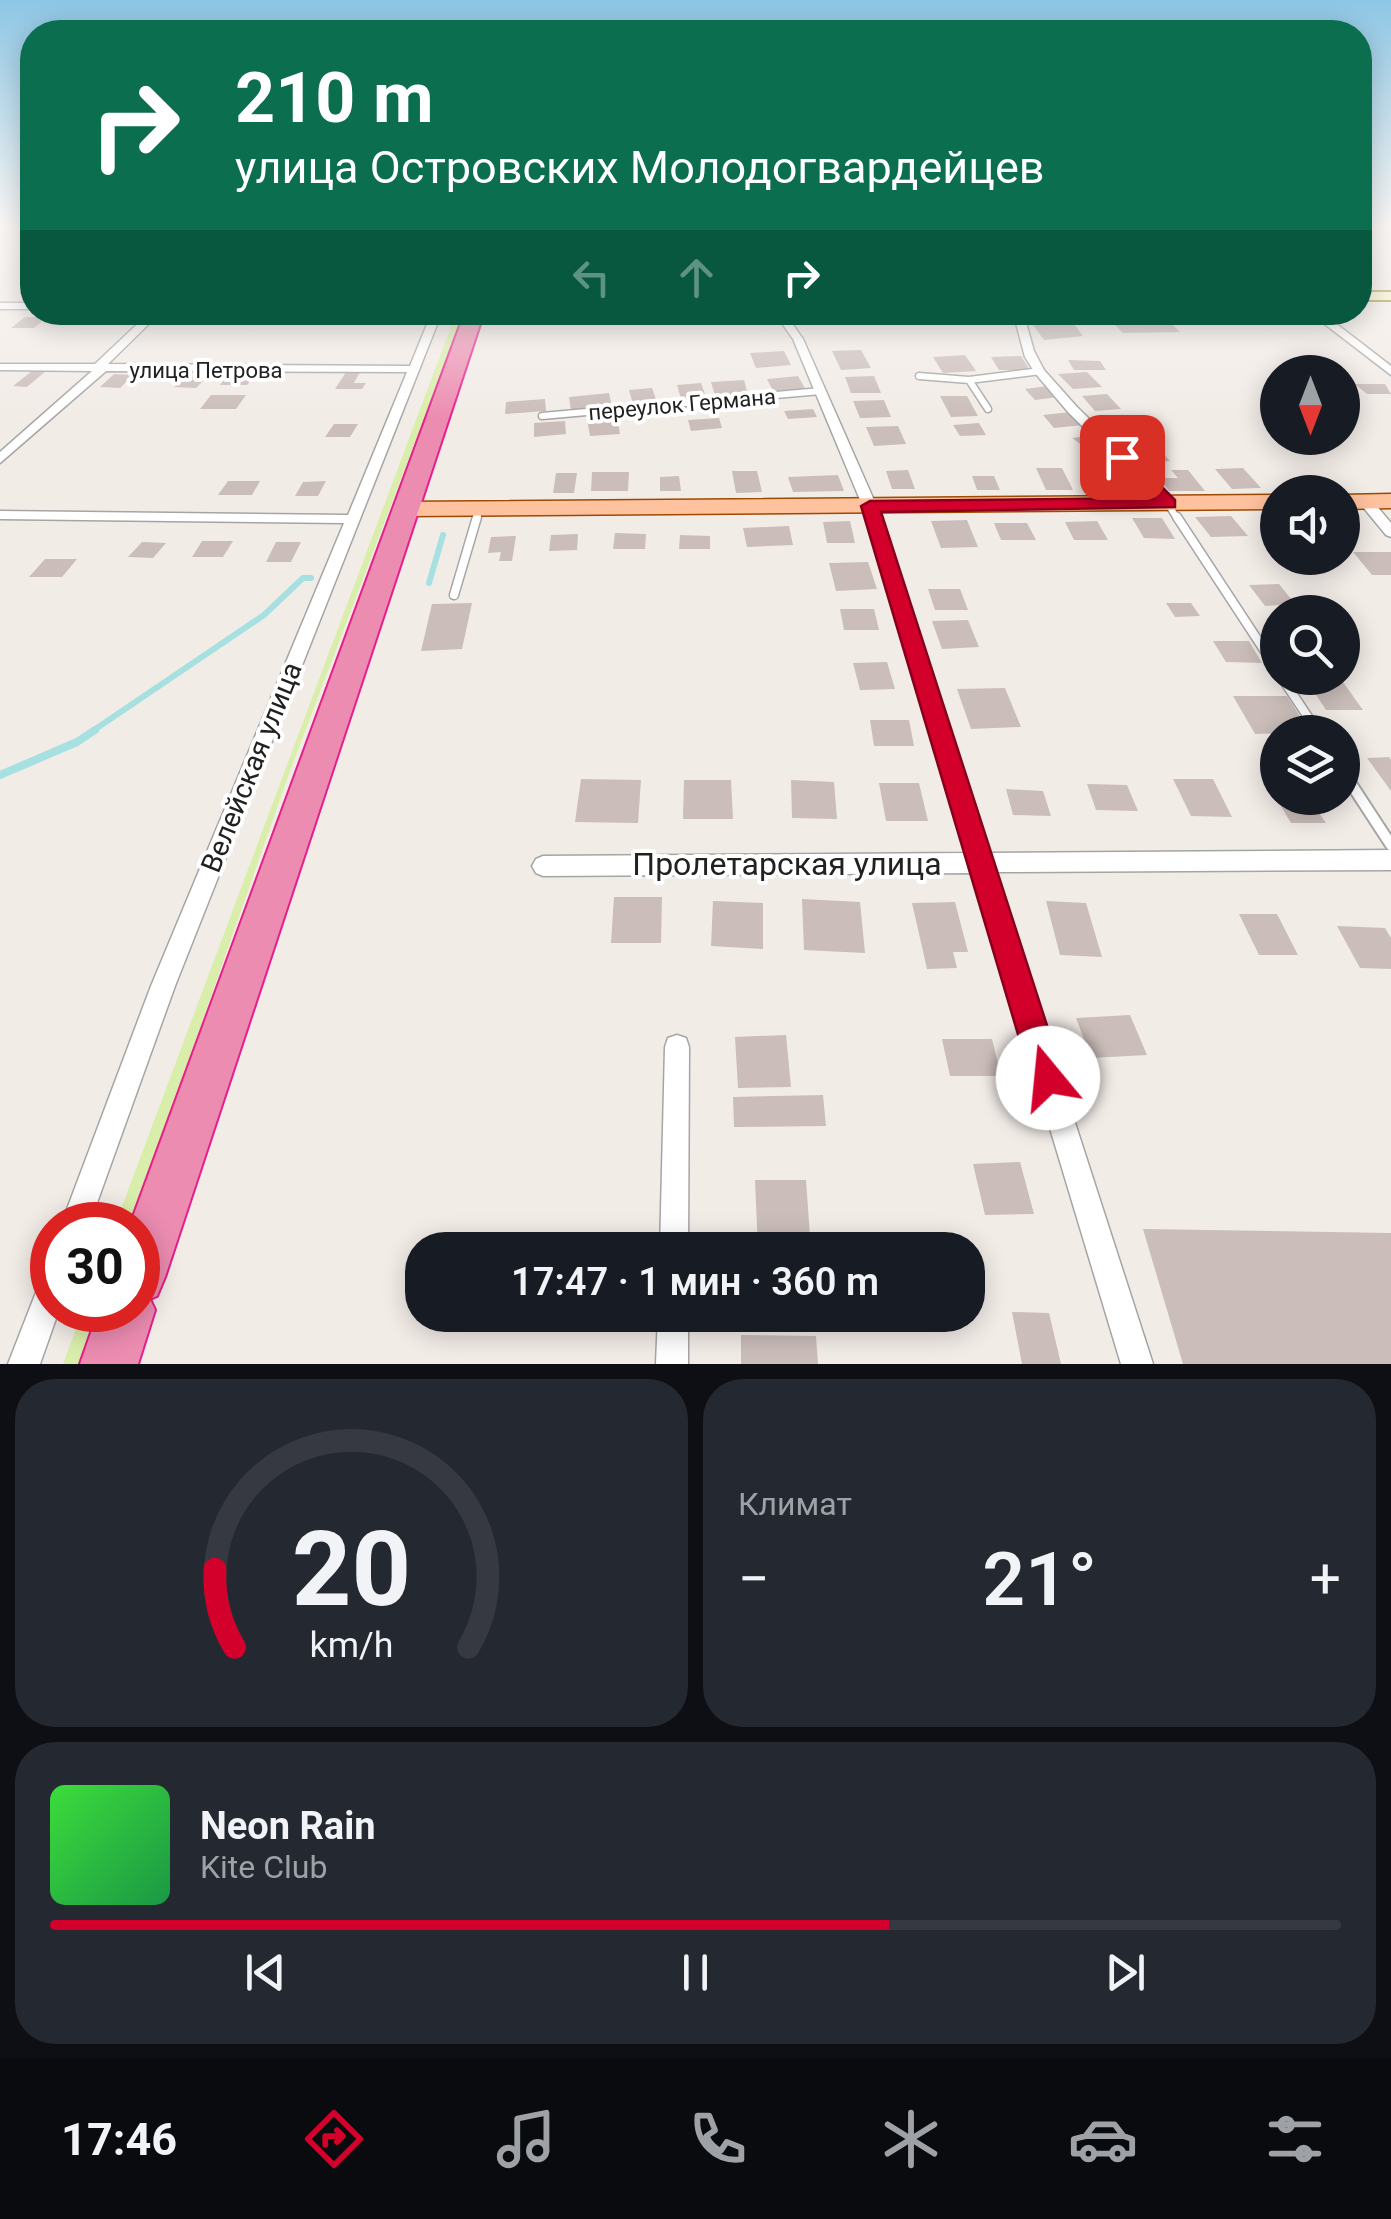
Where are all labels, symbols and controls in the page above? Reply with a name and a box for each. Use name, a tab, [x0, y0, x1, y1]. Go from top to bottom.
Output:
text: 210 m	[235, 57, 434, 139]
icon: right	[70, 60, 200, 190]
text: улица Островских Молодогвардейцев	[235, 141, 1045, 194]
icon: left	[564, 250, 619, 305]
icon: ahead	[669, 250, 724, 305]
icon: right	[774, 250, 829, 305]
north arrow	[1260, 355, 1360, 455]
map controls	[1260, 355, 1360, 815]
street label: улица Петрова	[129, 358, 283, 383]
street label: переулок Германа	[587, 384, 777, 425]
pin	[1080, 415, 1165, 500]
icon: arrive	[1095, 430, 1150, 485]
button: sound	[1260, 475, 1360, 575]
button: search	[1260, 595, 1360, 695]
street label: Велейская улица	[194, 657, 309, 877]
button: layers	[1260, 715, 1360, 815]
street label: Пролетарская улица	[632, 845, 942, 883]
position arrow	[996, 1026, 1100, 1130]
speed limit sign: 30	[30, 1202, 160, 1332]
text: 17:47 · 1 мин · 360 m	[511, 1260, 879, 1304]
text: Климат	[738, 1485, 852, 1523]
text: 20	[292, 1509, 411, 1630]
text: 21°	[982, 1535, 1097, 1623]
text: −	[738, 1547, 769, 1611]
text: +	[1310, 1547, 1341, 1611]
text: km/h	[310, 1624, 393, 1666]
text: Neon Rain	[200, 1804, 376, 1848]
text: Kite Club	[200, 1848, 327, 1886]
icon: previous	[238, 1945, 293, 2000]
icon: pause	[668, 1945, 723, 2000]
icon: next	[1098, 1945, 1153, 2000]
icon: directions	[299, 2104, 369, 2174]
icon: music	[491, 2104, 561, 2174]
icon: phone	[683, 2104, 753, 2174]
icon: climate	[876, 2104, 946, 2174]
icon: car	[1068, 2104, 1138, 2174]
icon: filters	[1260, 2104, 1330, 2174]
text: 17:46	[61, 2113, 177, 2166]

